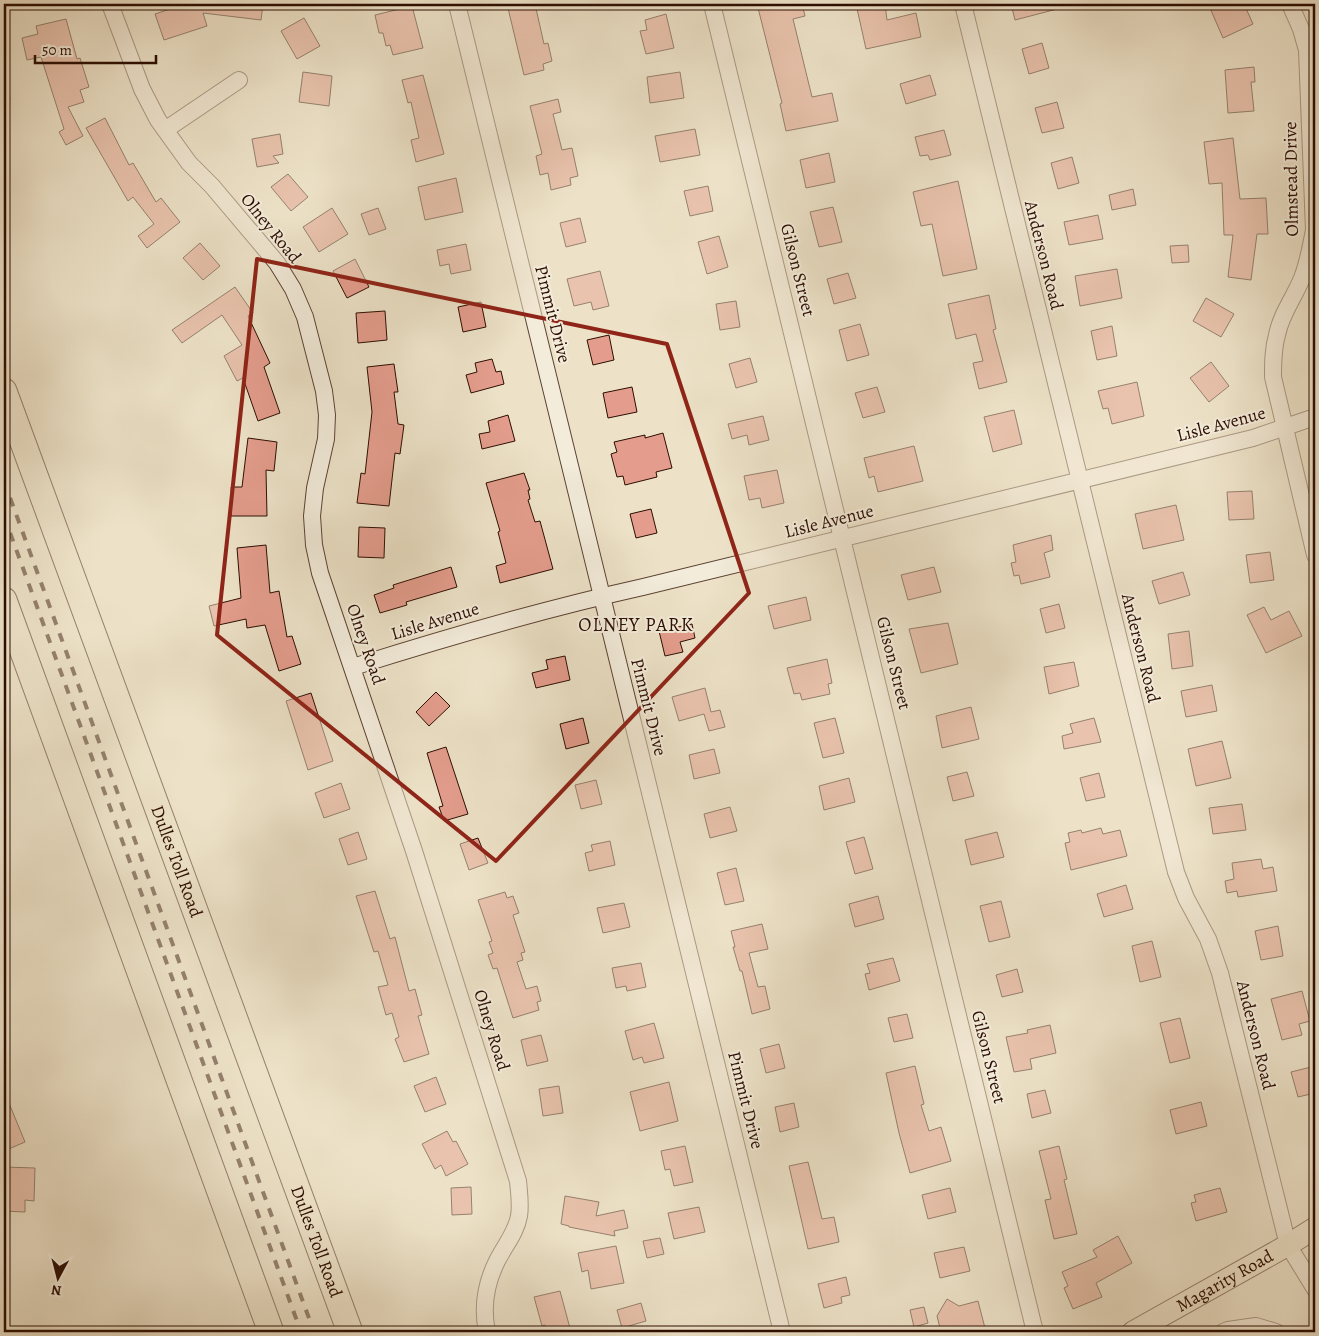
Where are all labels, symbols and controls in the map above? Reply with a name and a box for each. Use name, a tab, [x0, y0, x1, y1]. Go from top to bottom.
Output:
scale bar	[35, 32, 156, 64]
text: 50 m	[42, 40, 72, 60]
street label: Olmstead Drive	[1278, 121, 1304, 237]
street label: Olney Road	[235, 188, 307, 268]
street label: Anderson Road	[1019, 197, 1069, 312]
street label: Gilson Street	[775, 221, 821, 319]
street label: Pimmit Drive	[529, 263, 577, 365]
street label: Lisle Avenue	[1174, 401, 1268, 447]
street label: Lisle Avenue	[782, 498, 876, 544]
street label: Anderson Road	[1116, 590, 1166, 705]
street label: Lisle Avenue	[388, 596, 482, 646]
street label: Olney Road	[341, 600, 391, 688]
district label: OLNEY PARK	[578, 612, 694, 638]
street label: Gilson Street	[871, 614, 917, 712]
street label: Pimmit Drive	[625, 656, 673, 758]
street label: Dulles Toll Road	[145, 802, 209, 921]
street label: Anderson Road	[1231, 977, 1281, 1092]
street label: Olney Road	[468, 986, 516, 1074]
street label: Gilson Street	[966, 1008, 1012, 1106]
street label: Pimmit Drive	[722, 1049, 770, 1151]
street label: Dulles Toll Road	[285, 1182, 348, 1301]
street label: Magarity Road	[1172, 1244, 1278, 1317]
north arrow	[32, 1254, 82, 1304]
text: N	[50, 1280, 63, 1300]

